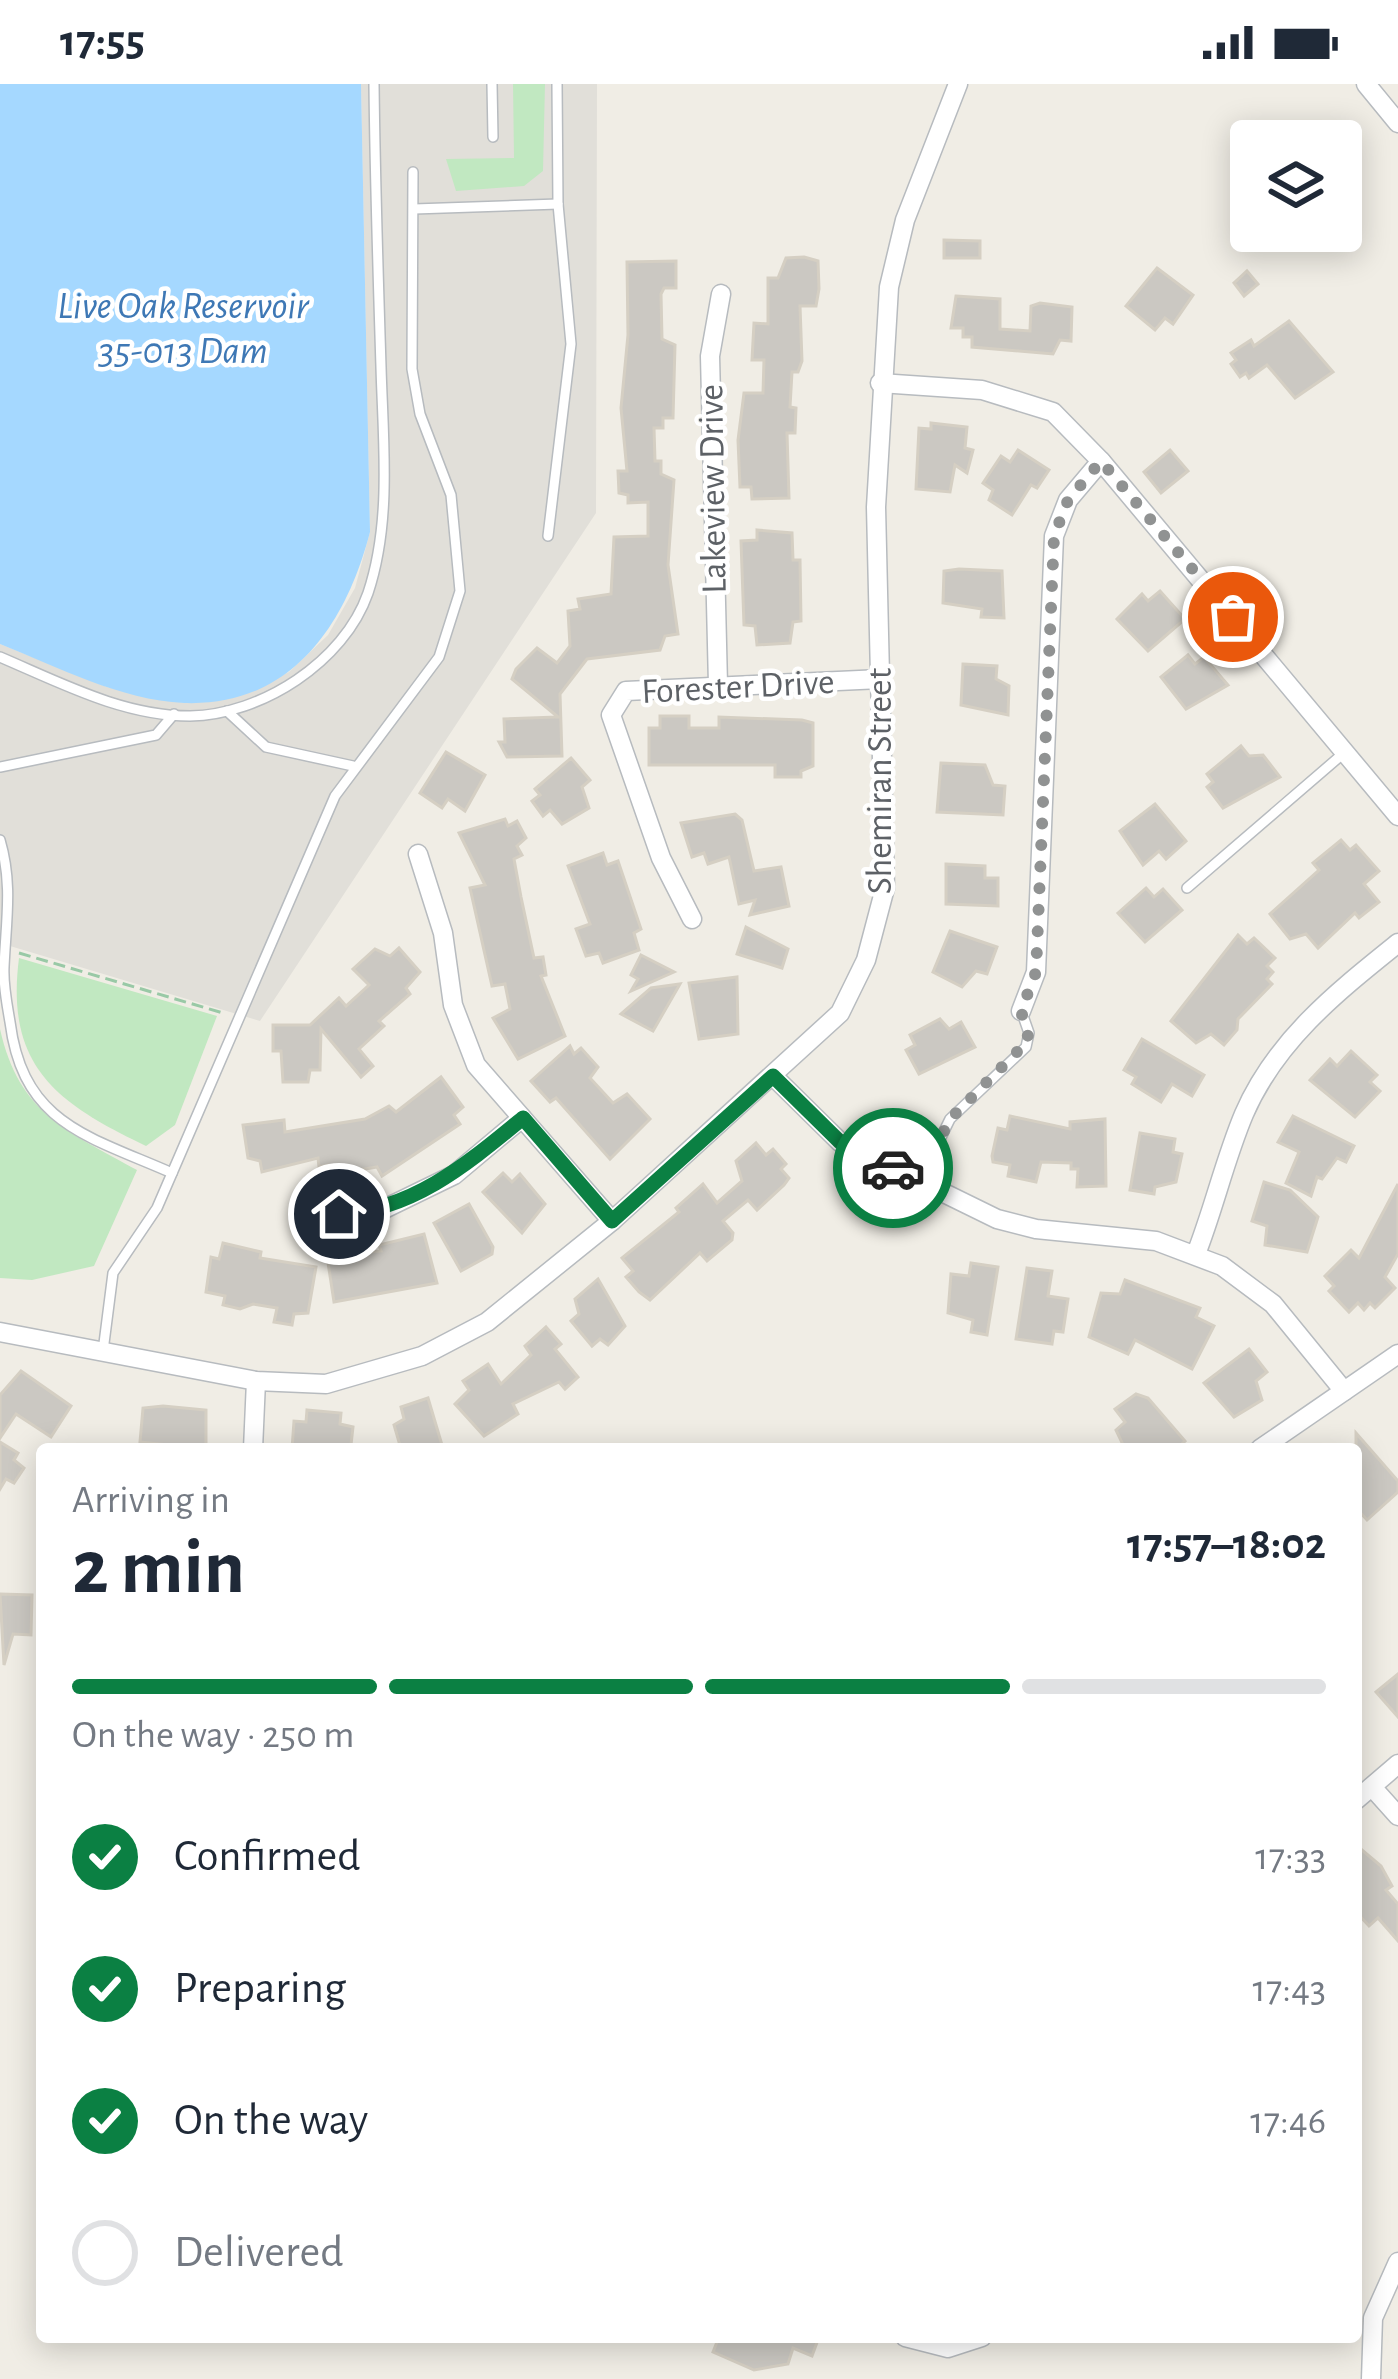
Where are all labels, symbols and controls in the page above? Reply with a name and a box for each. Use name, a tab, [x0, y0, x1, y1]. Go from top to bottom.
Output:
text: 17:55	[60, 19, 145, 64]
map controls	[1230, 120, 1362, 252]
button: layers	[1230, 120, 1362, 252]
water label: Live Oak Reservoir 35-013 Dam	[57, 287, 310, 371]
street label: Lakeview Drive	[693, 384, 733, 594]
pin	[1182, 566, 1284, 668]
icon: bag	[1200, 584, 1266, 650]
street label: Forester Drive	[641, 664, 835, 710]
street label: Shemiran Street	[862, 667, 898, 894]
courier	[833, 1108, 953, 1228]
icon: car	[860, 1135, 926, 1201]
pin	[288, 1163, 390, 1265]
icon: home	[306, 1181, 372, 1247]
text: Arriving in	[72, 1481, 230, 1520]
text: 17:57–18:02	[1127, 1522, 1326, 1567]
text: 2 min	[72, 1530, 245, 1608]
text: On the way · 250 m	[72, 1716, 354, 1755]
icon: check	[72, 1824, 138, 1890]
text: Confirmed	[174, 1834, 360, 1879]
text: 17:33	[1255, 1838, 1326, 1877]
icon: check	[72, 1956, 138, 2022]
text: Preparing	[174, 1966, 346, 2011]
text: 17:43	[1253, 1970, 1326, 2009]
icon: check	[72, 2088, 138, 2154]
text: On the way	[174, 2098, 368, 2143]
text: 17:46	[1250, 2102, 1326, 2141]
text: Delivered	[174, 2230, 343, 2275]

